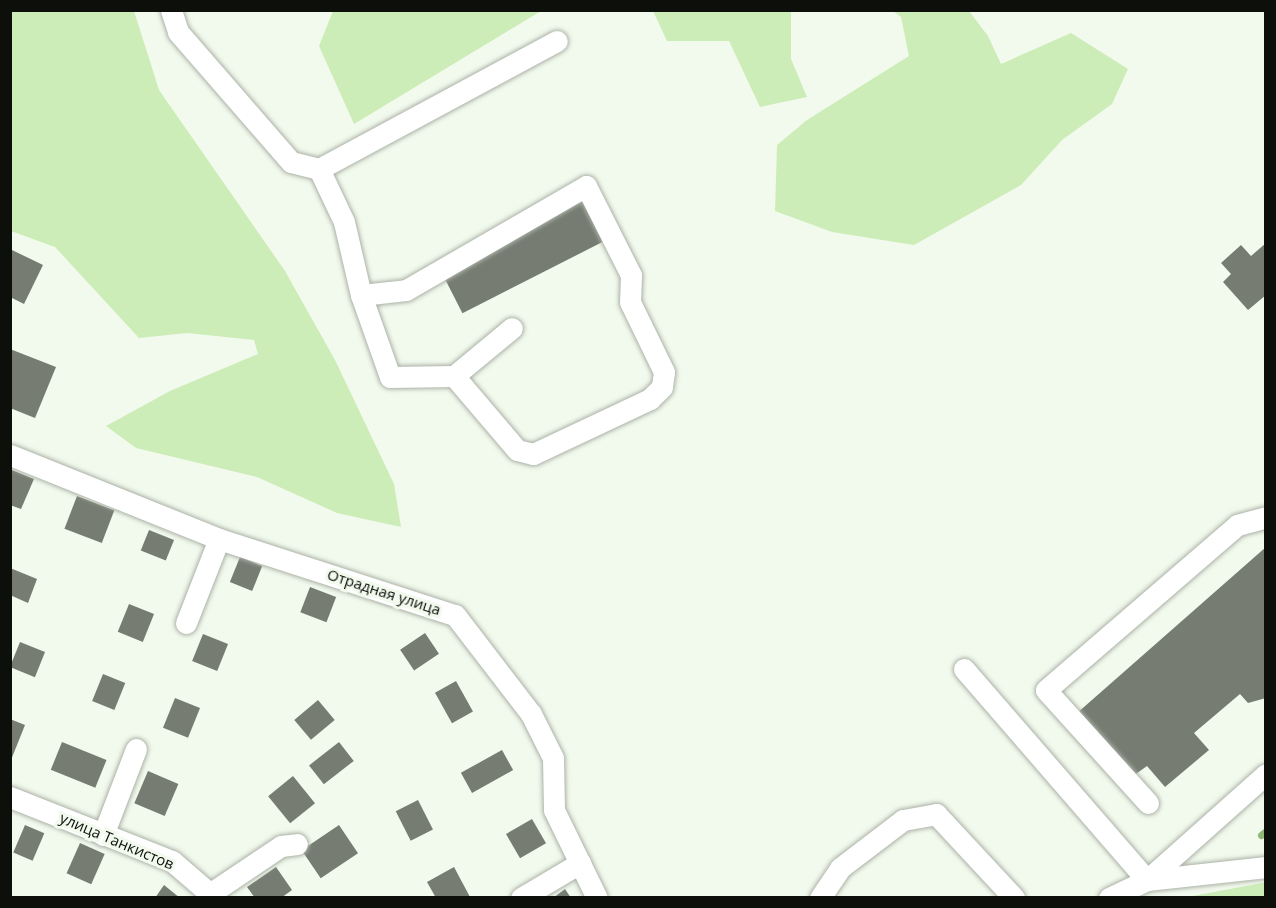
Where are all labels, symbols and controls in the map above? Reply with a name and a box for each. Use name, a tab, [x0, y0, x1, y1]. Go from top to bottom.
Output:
street label: Отрадная улица	[325, 565, 443, 619]
street label: улица Танкистов	[57, 809, 177, 873]

